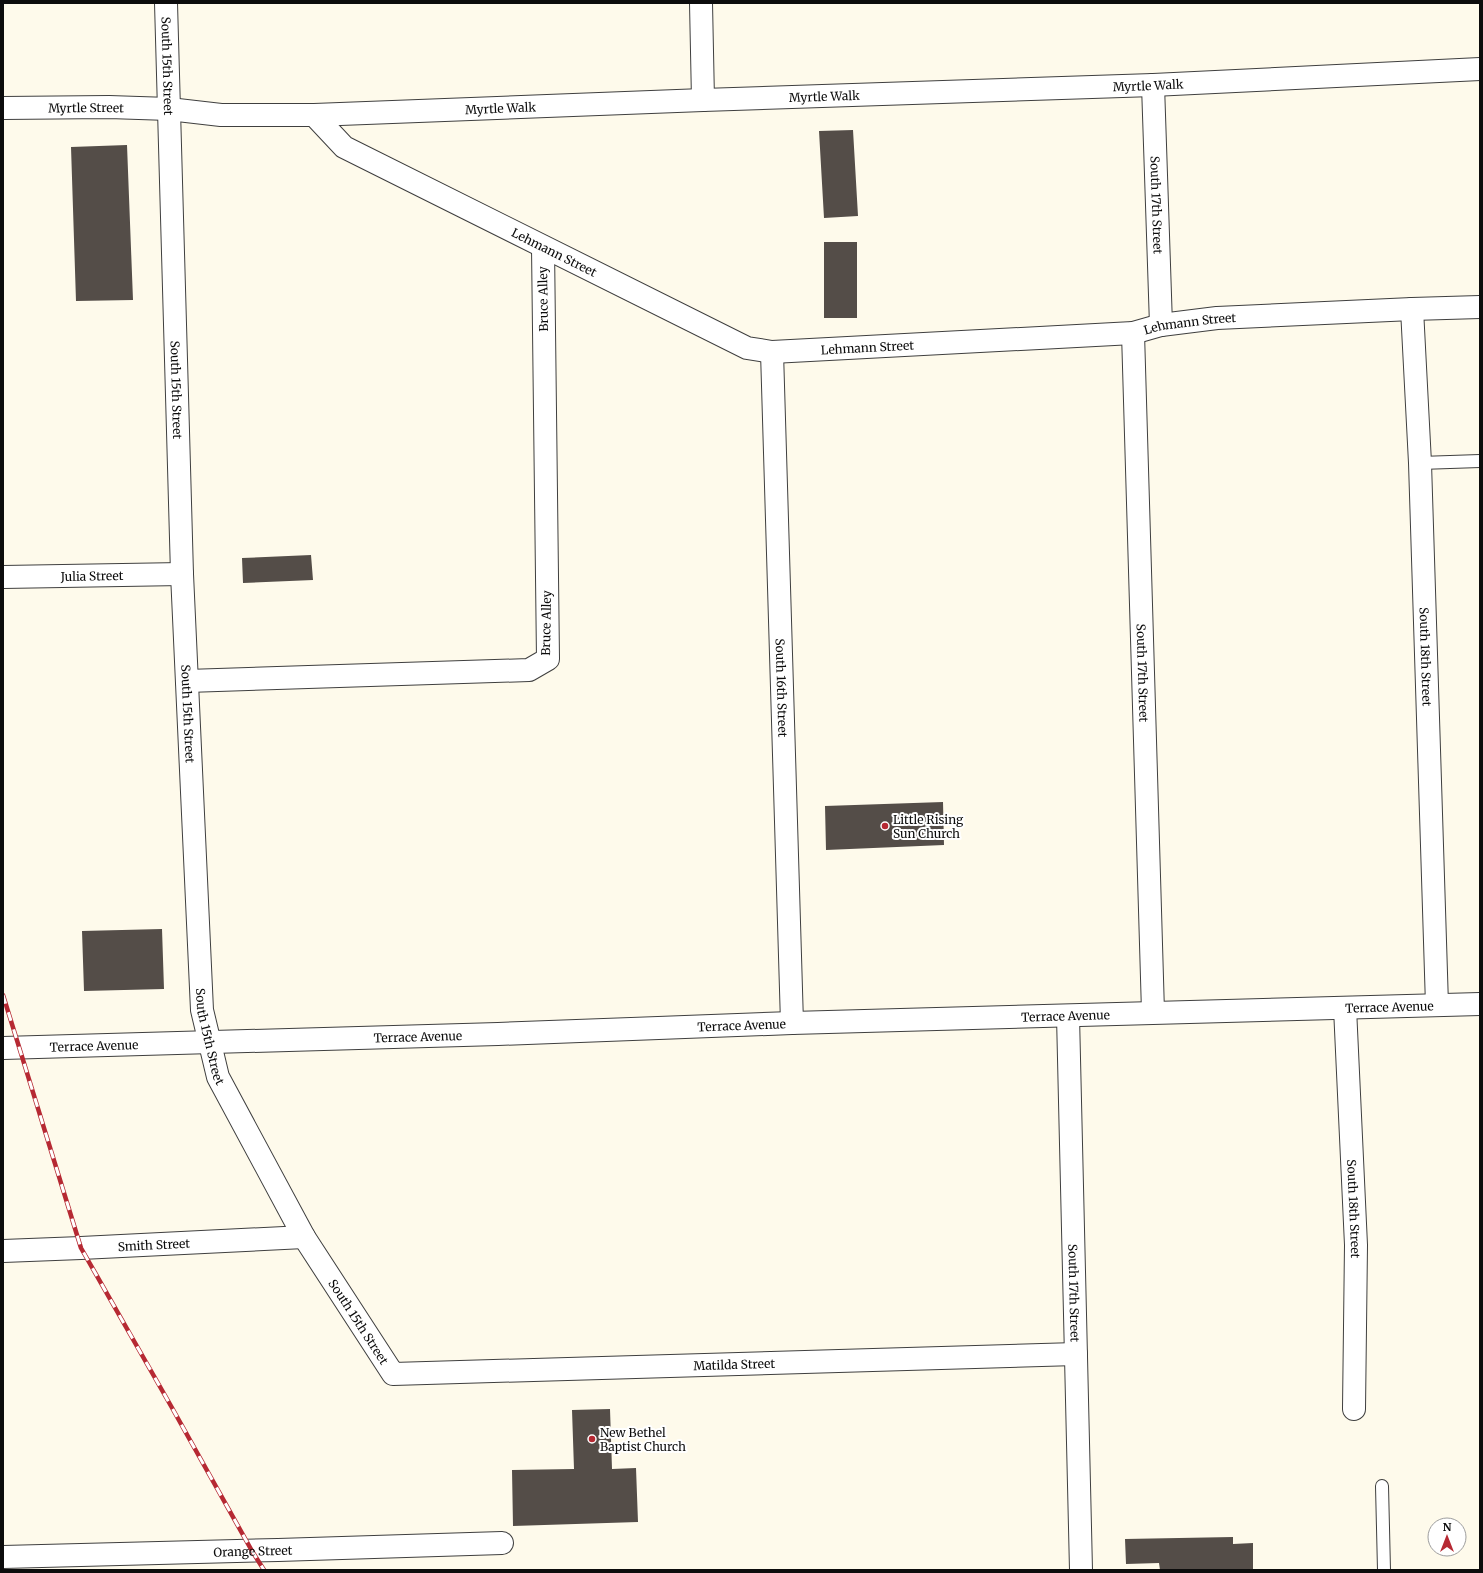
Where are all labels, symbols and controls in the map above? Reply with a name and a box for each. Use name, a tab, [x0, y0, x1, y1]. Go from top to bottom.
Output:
street label: South 15th Street	[159, 17, 177, 116]
street label: Myrtle Walk	[1112, 76, 1184, 94]
street label: Myrtle Walk	[789, 87, 860, 105]
street label: Myrtle Street	[48, 99, 124, 115]
street label: Myrtle Walk	[465, 99, 536, 117]
street label: South 17th Street	[1148, 156, 1166, 255]
street label: Lehmann Street	[509, 224, 600, 280]
street label: Bruce Alley	[535, 266, 551, 332]
street label: Lehmann Street	[1142, 310, 1237, 337]
street label: Lehmann Street	[820, 337, 915, 357]
street label: South 15th Street	[168, 340, 186, 440]
street label: Julia Street	[59, 567, 124, 584]
street label: Bruce Alley	[538, 590, 554, 656]
street label: South 18th Street	[1417, 607, 1435, 707]
street label: South 17th Street	[1134, 624, 1152, 723]
street label: South 16th Street	[773, 638, 791, 738]
street label: South 15th Street	[179, 664, 198, 764]
place label: Little Rising Sun Church	[893, 812, 964, 841]
marker: Little Rising Sun Church	[880, 821, 890, 831]
street label: South 15th Street	[194, 988, 228, 1088]
street label: Terrace Avenue	[1345, 998, 1434, 1015]
street label: Terrace Avenue	[1021, 1007, 1110, 1024]
street label: Terrace Avenue	[697, 1016, 786, 1034]
street label: Terrace Avenue	[373, 1028, 462, 1045]
street label: Terrace Avenue	[49, 1037, 139, 1054]
street label: South 18th Street	[1345, 1159, 1364, 1259]
street label: Smith Street	[117, 1235, 191, 1254]
street label: South 17th Street	[1066, 1244, 1083, 1343]
street label: South 15th Street	[326, 1276, 392, 1367]
street label: Matilda Street	[693, 1355, 776, 1373]
place label: New Bethel Baptist Church	[600, 1425, 686, 1454]
marker: New Bethel Baptist Church	[587, 1434, 597, 1444]
north arrow	[1427, 1517, 1467, 1557]
text: N	[1443, 1520, 1452, 1534]
street label: Orange Street	[213, 1542, 293, 1559]

